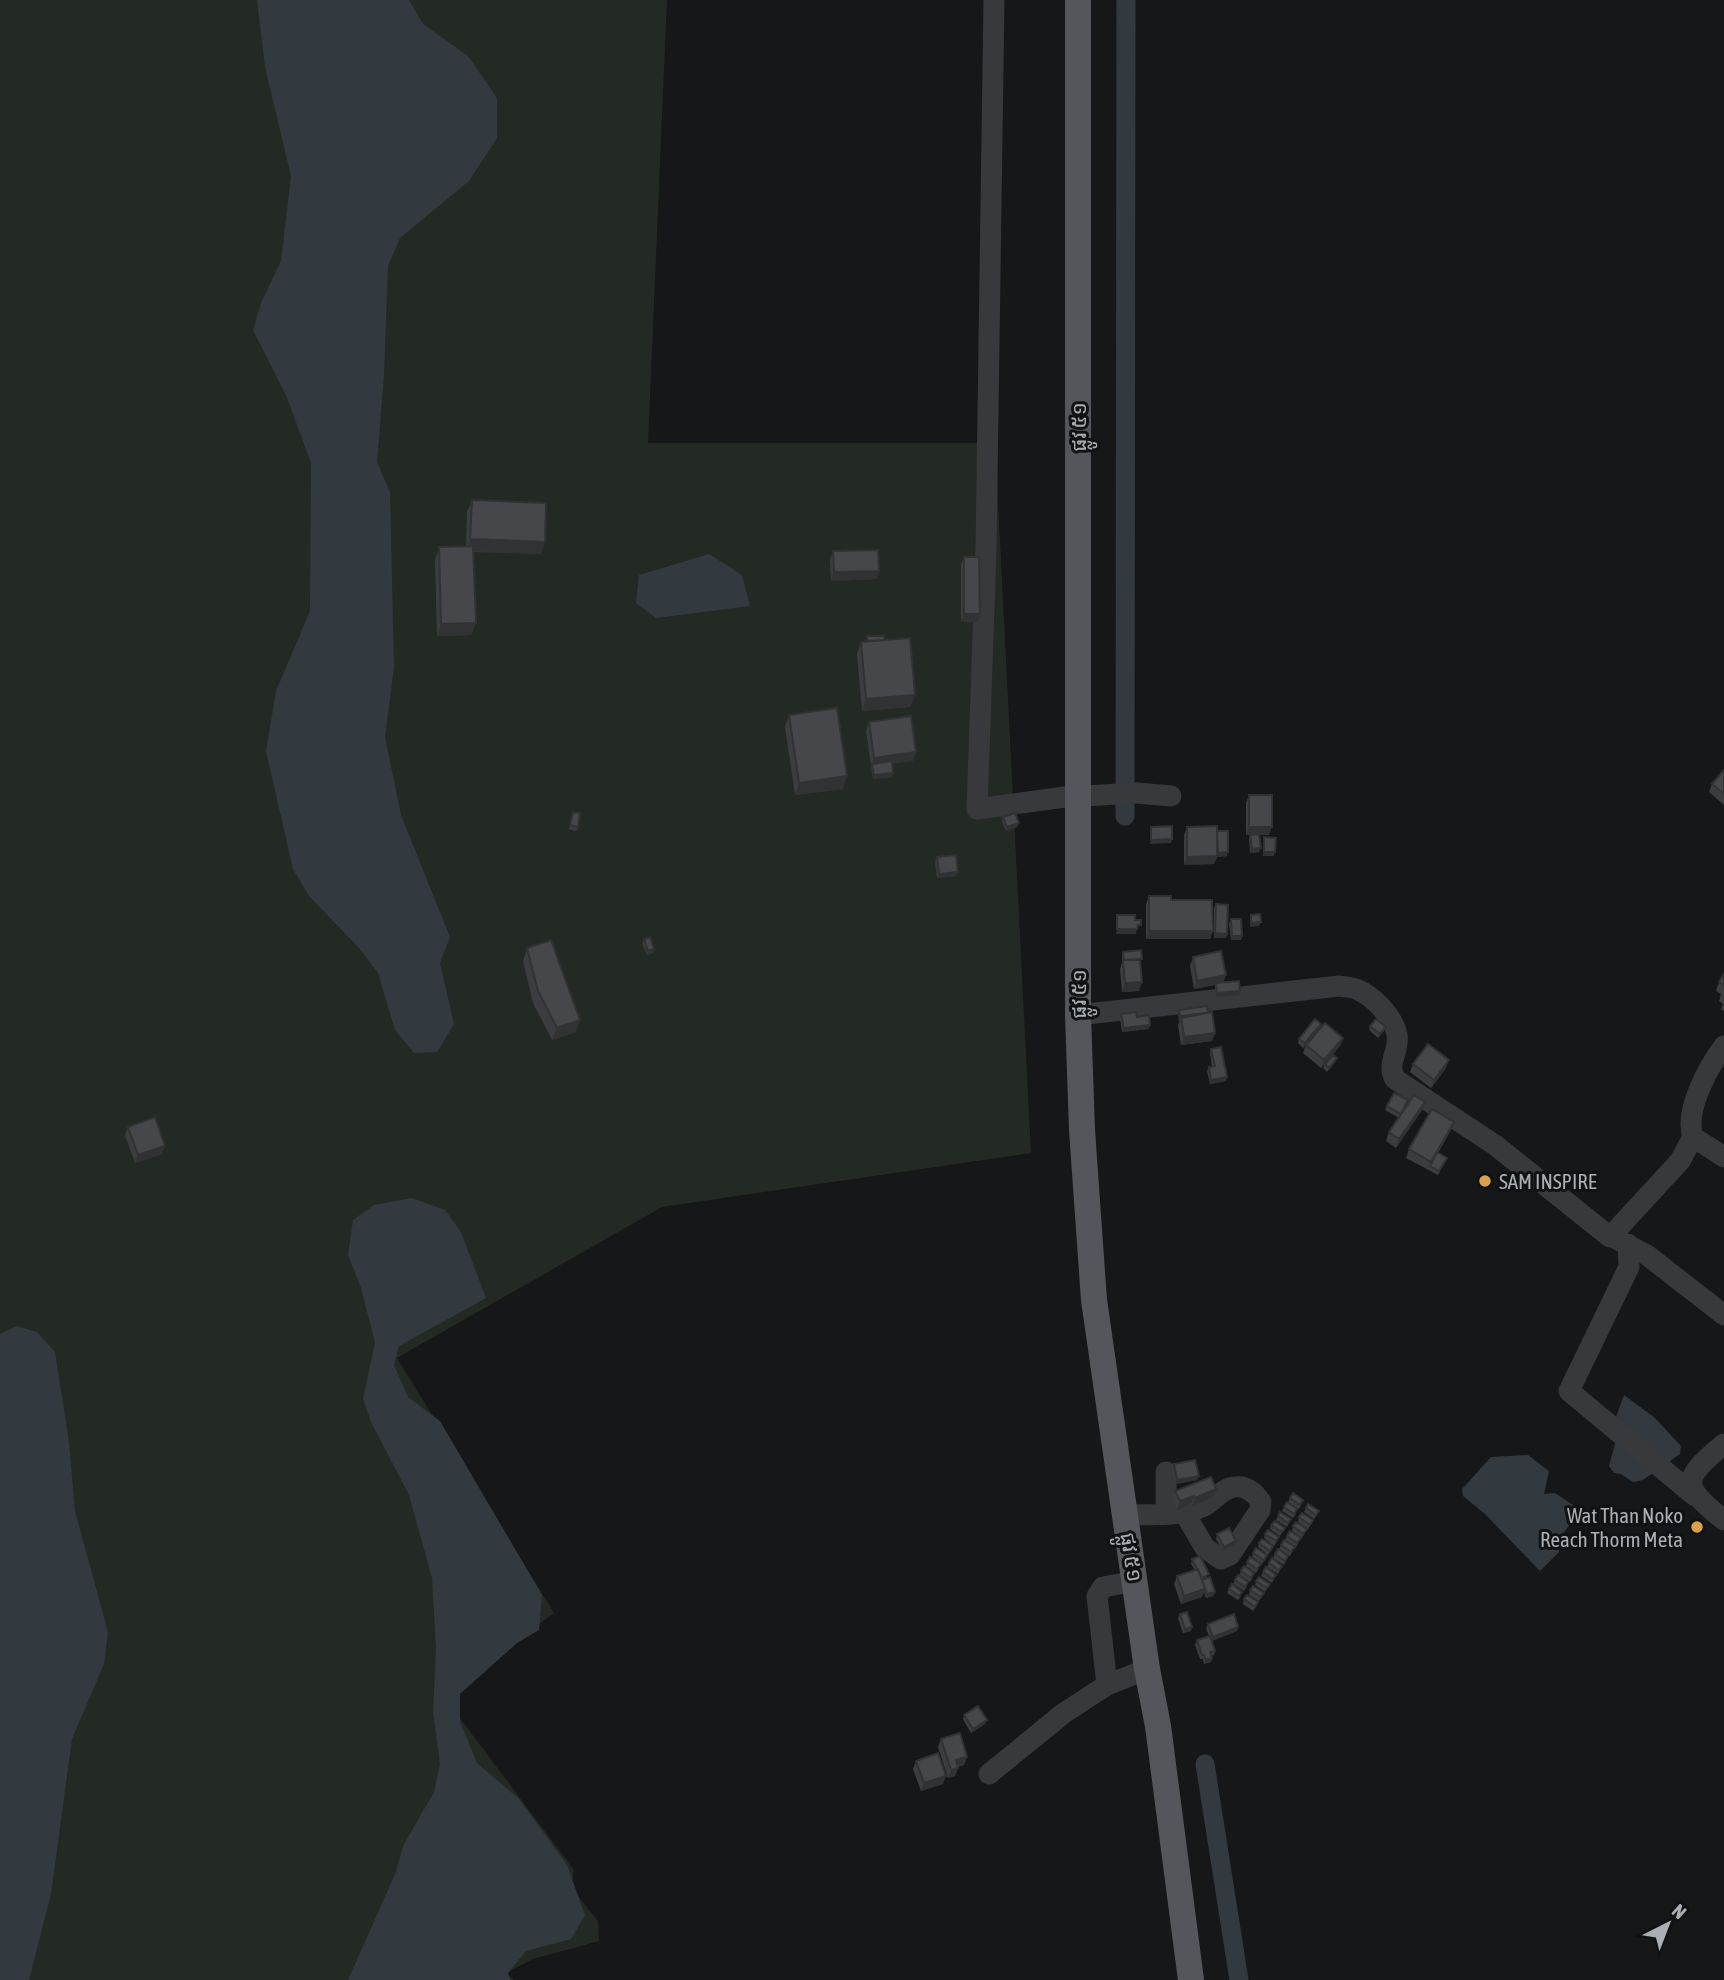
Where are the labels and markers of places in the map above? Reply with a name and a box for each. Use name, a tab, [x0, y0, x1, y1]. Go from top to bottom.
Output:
place label: SAM INSPIRE	[1499, 1169, 1597, 1193]
marker: SAM INSPIRE	[1477, 1173, 1493, 1189]
place label: Wat Than Noko Reach Thorm Meta	[1540, 1503, 1683, 1551]
marker: Wat Than Noko Reach Thorm Meta	[1689, 1519, 1705, 1535]

